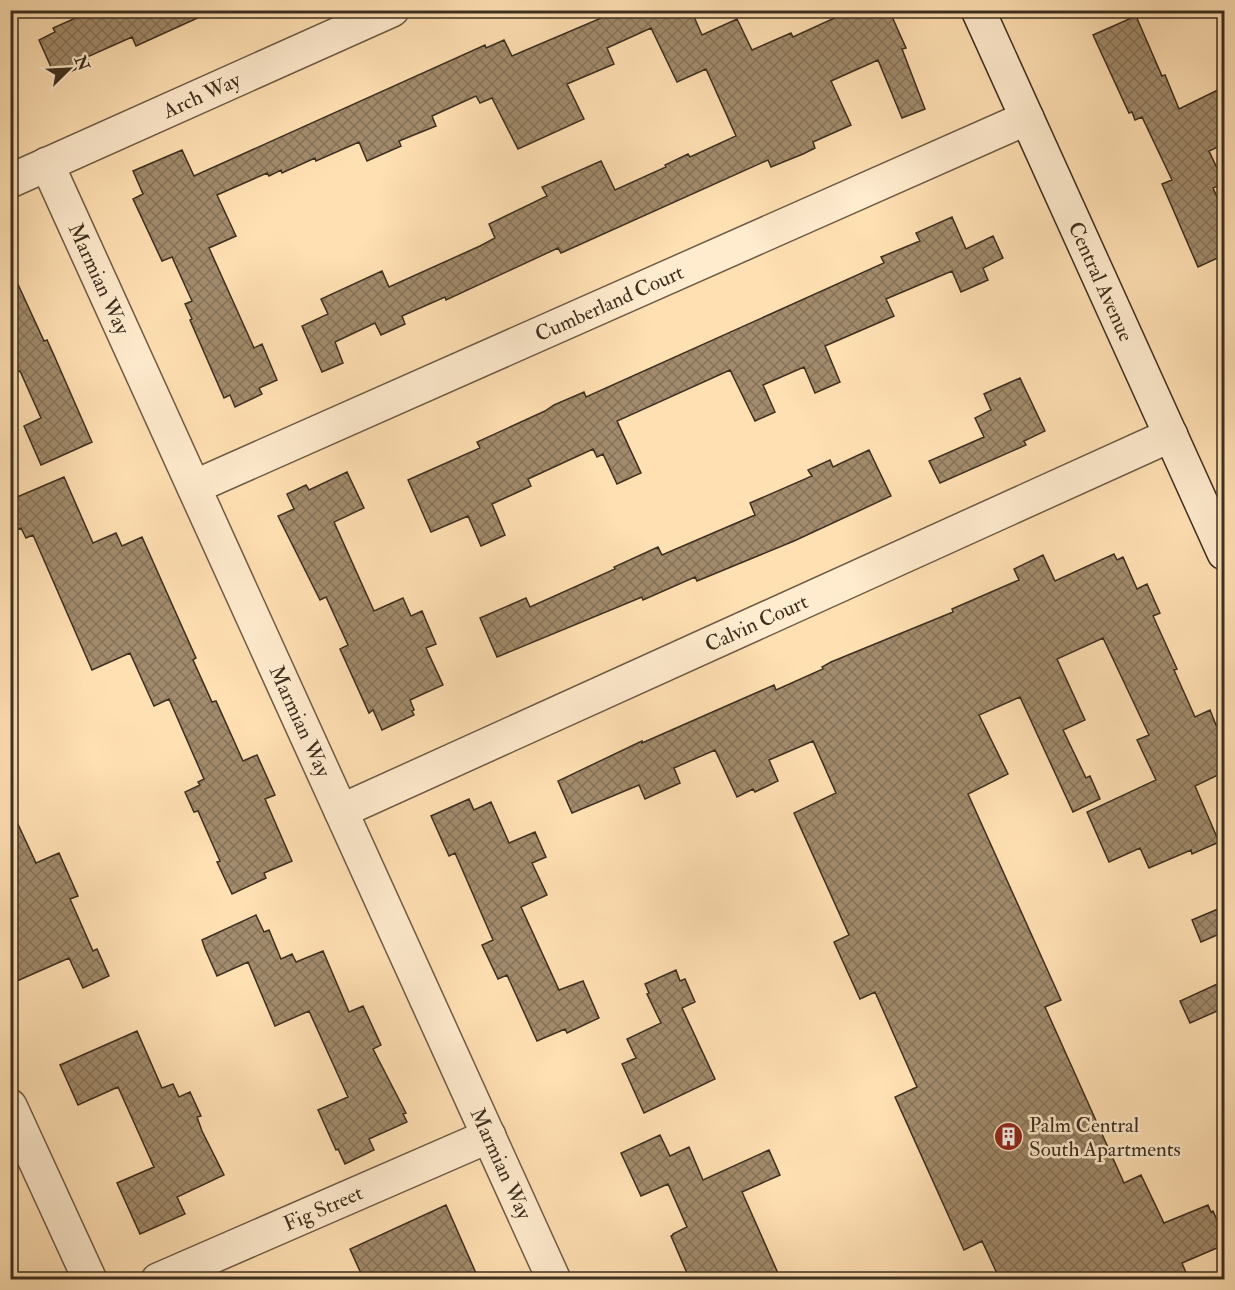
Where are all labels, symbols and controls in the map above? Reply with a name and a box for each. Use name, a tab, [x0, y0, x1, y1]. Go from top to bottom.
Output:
north arrow	[39, 39, 99, 99]
text: N	[69, 52, 94, 75]
street label: Arch Way	[158, 66, 245, 125]
street label: Central Avenue	[1062, 217, 1140, 346]
street label: Marmian Way	[62, 219, 136, 339]
street label: Cumberland Court	[531, 258, 688, 348]
street label: Calvin Court	[701, 588, 812, 658]
street label: Marmian Way	[263, 661, 337, 782]
street label: Marmian Way	[464, 1104, 539, 1224]
place label: Palm Central South Apartments	[1029, 1112, 1181, 1163]
building icon: Palm Central South Apartments	[992, 1121, 1024, 1153]
street label: Fig Street	[279, 1179, 367, 1237]

